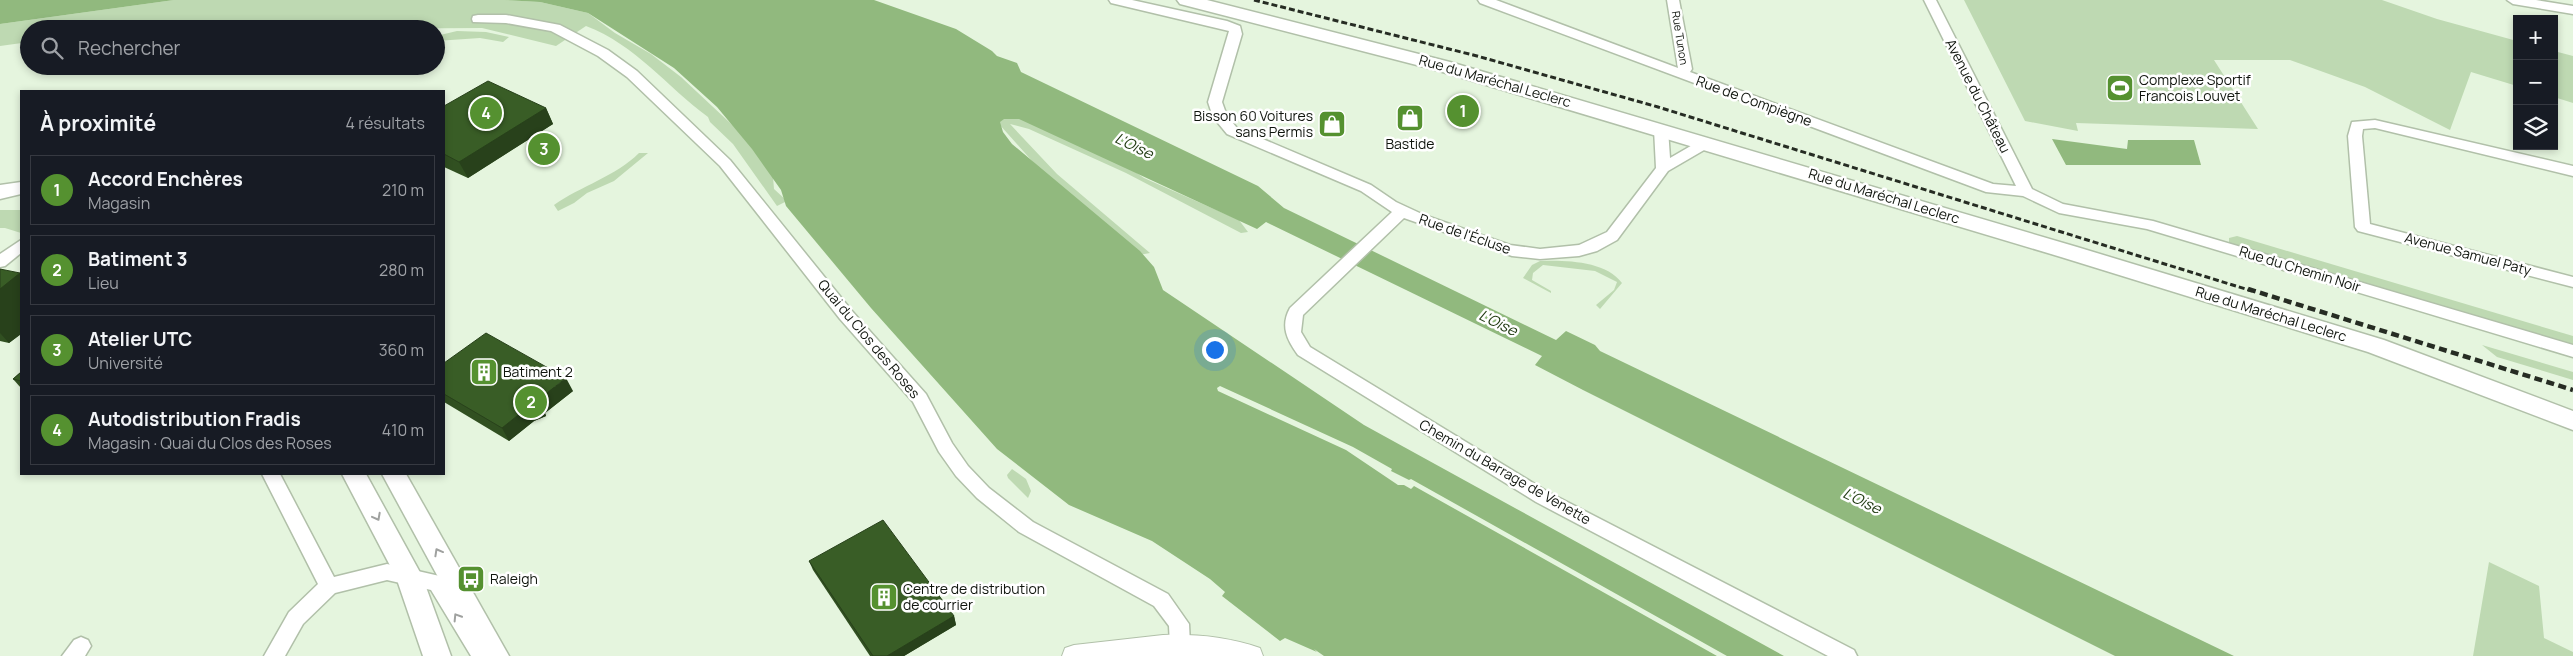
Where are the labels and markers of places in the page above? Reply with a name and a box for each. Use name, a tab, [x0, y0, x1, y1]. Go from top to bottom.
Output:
place label: Complexe Sportif Francois Louvet	[2139, 70, 2251, 105]
sports icon: Complexe Sportif Francois Louvet	[2105, 73, 2135, 103]
pin: 1	[1447, 92, 1479, 130]
pin: 4	[470, 94, 502, 132]
shop icon: Bastide	[1395, 103, 1425, 133]
place label: Bisson 60 Voitures sans Permis	[1194, 106, 1313, 141]
shop icon: Bisson 60 Voitures sans Permis	[1317, 109, 1347, 139]
pin: 3	[528, 130, 560, 168]
place label: Bastide	[1385, 134, 1435, 153]
building icon: Batiment 2	[469, 357, 499, 387]
place label: Batiment 2	[503, 362, 573, 381]
pin: 2	[515, 383, 547, 421]
bus stop icon: Raleigh	[456, 564, 486, 594]
place label: Raleigh	[490, 569, 538, 588]
place label: Centre de distribution de courrier	[903, 579, 1045, 614]
building icon: Centre de distribution de courrier	[869, 582, 899, 612]

